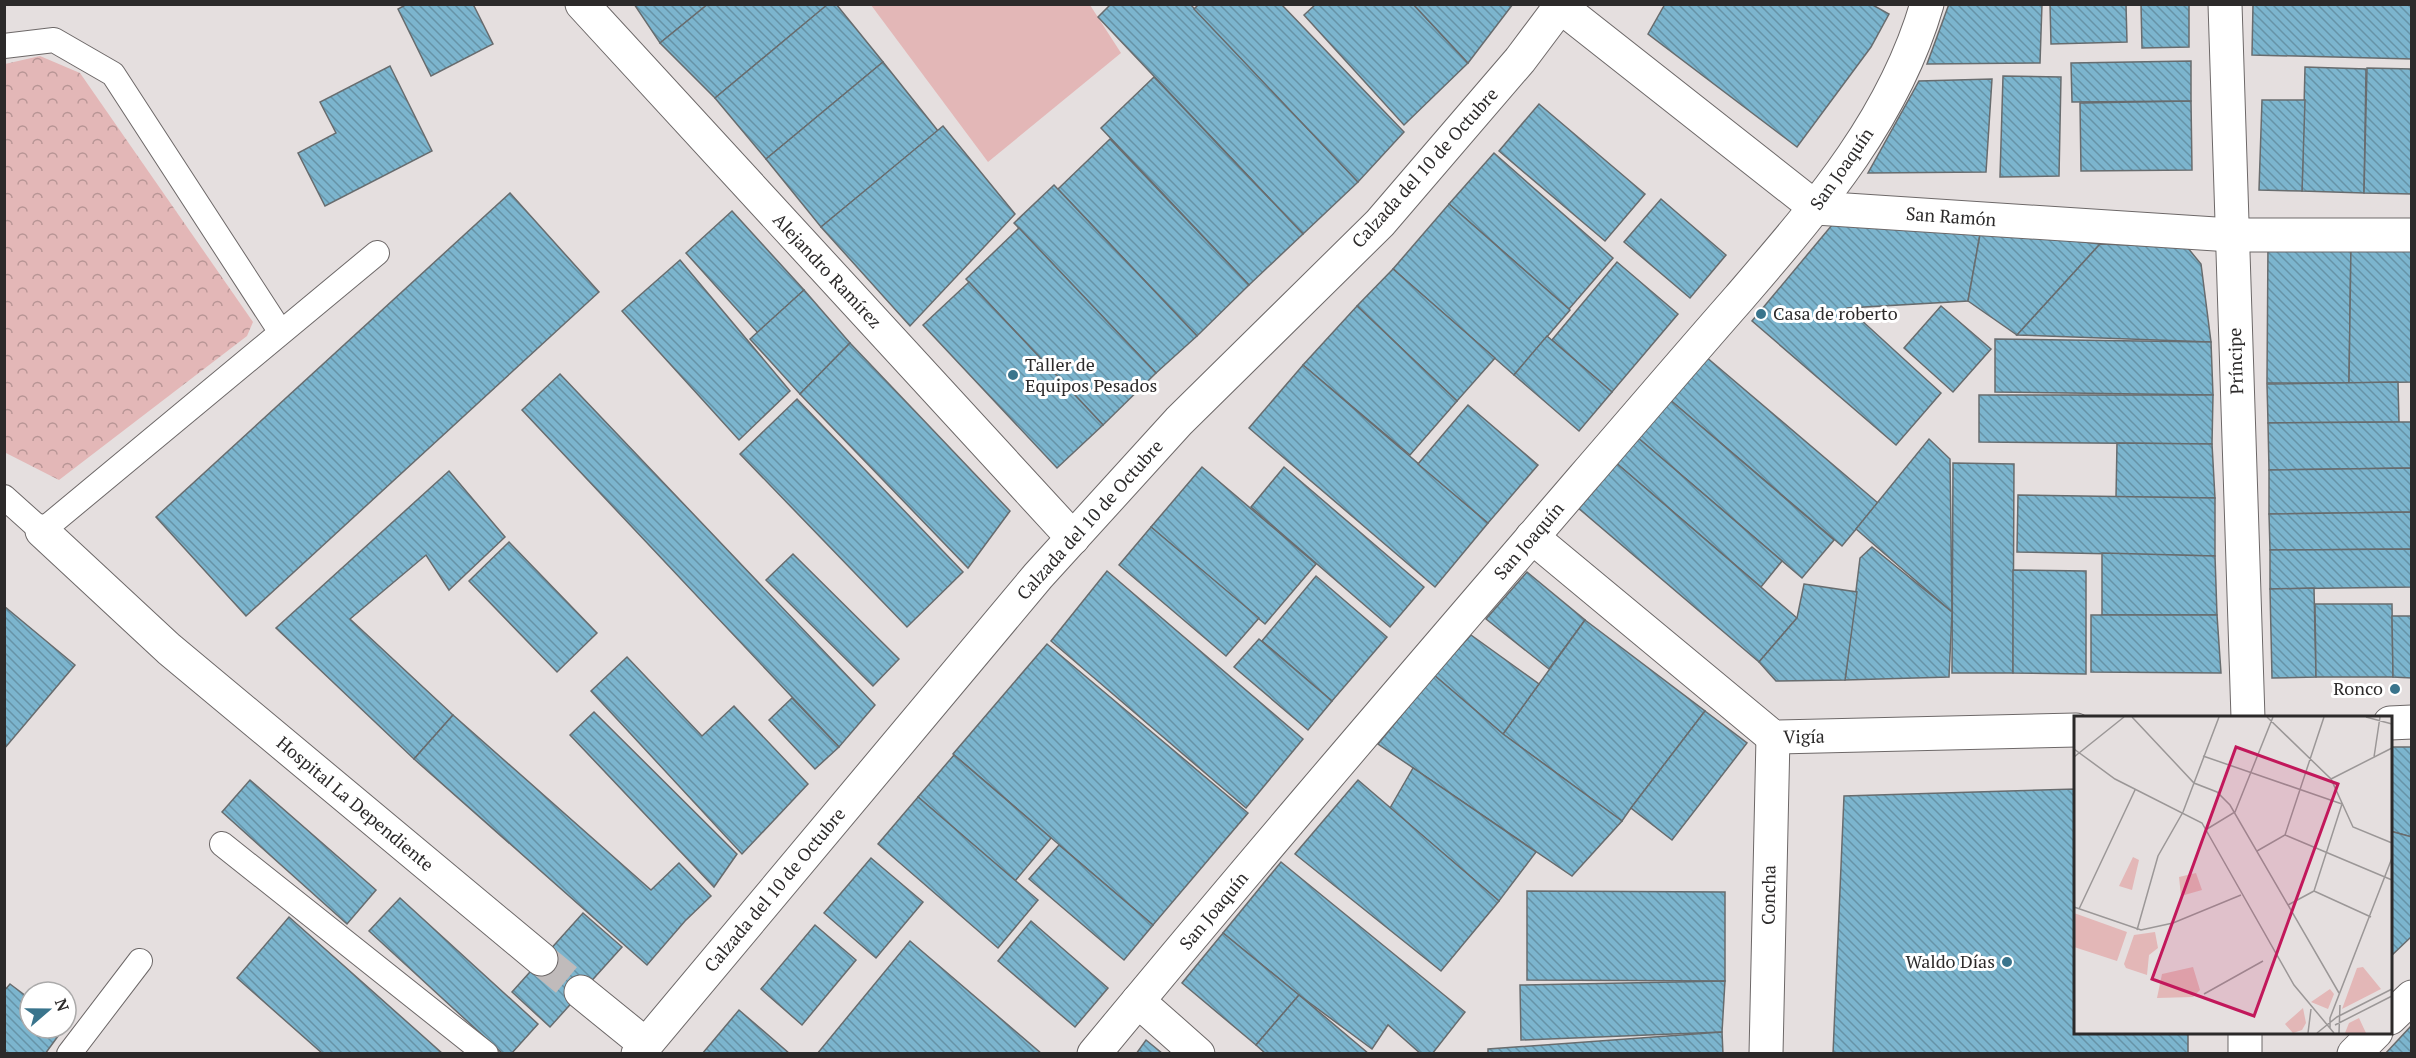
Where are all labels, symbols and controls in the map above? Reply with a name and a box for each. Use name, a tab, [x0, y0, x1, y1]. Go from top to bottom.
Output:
street label: Calzada del 10 de Octubre	[1346, 82, 1503, 253]
street label: San Joaquín	[1804, 122, 1879, 214]
street label: San Ramón	[1905, 201, 1997, 231]
street label: Alejandro Ramírez	[768, 208, 887, 333]
place label: Casa de roberto	[1773, 301, 1898, 325]
marker: Casa de roberto	[1754, 307, 1768, 321]
street label: Príncipe	[2222, 327, 2248, 395]
place label: Taller de Equipos Pesados	[1025, 352, 1157, 397]
marker: Taller de Equipos Pesados	[1006, 368, 1020, 382]
street label: Calzada del 10 de Octubre	[1011, 434, 1168, 605]
street label: San Joaquín	[1488, 496, 1569, 584]
place label: Ronco	[2333, 676, 2383, 700]
marker: Ronco	[2388, 682, 2402, 696]
inset map	[2074, 716, 2392, 1034]
street label: Vigía	[1783, 724, 1825, 748]
street label: Hospital La Dependiente	[272, 730, 439, 876]
street label: Calzada del 10 de Octubre	[698, 802, 850, 977]
street label: Concha	[1755, 865, 1781, 925]
street label: San Joaquín	[1173, 866, 1253, 955]
place label: Waldo Días	[1905, 949, 1995, 973]
marker: Waldo Días	[2000, 955, 2014, 969]
north arrow	[18, 980, 78, 1040]
text: N	[50, 995, 75, 1014]

